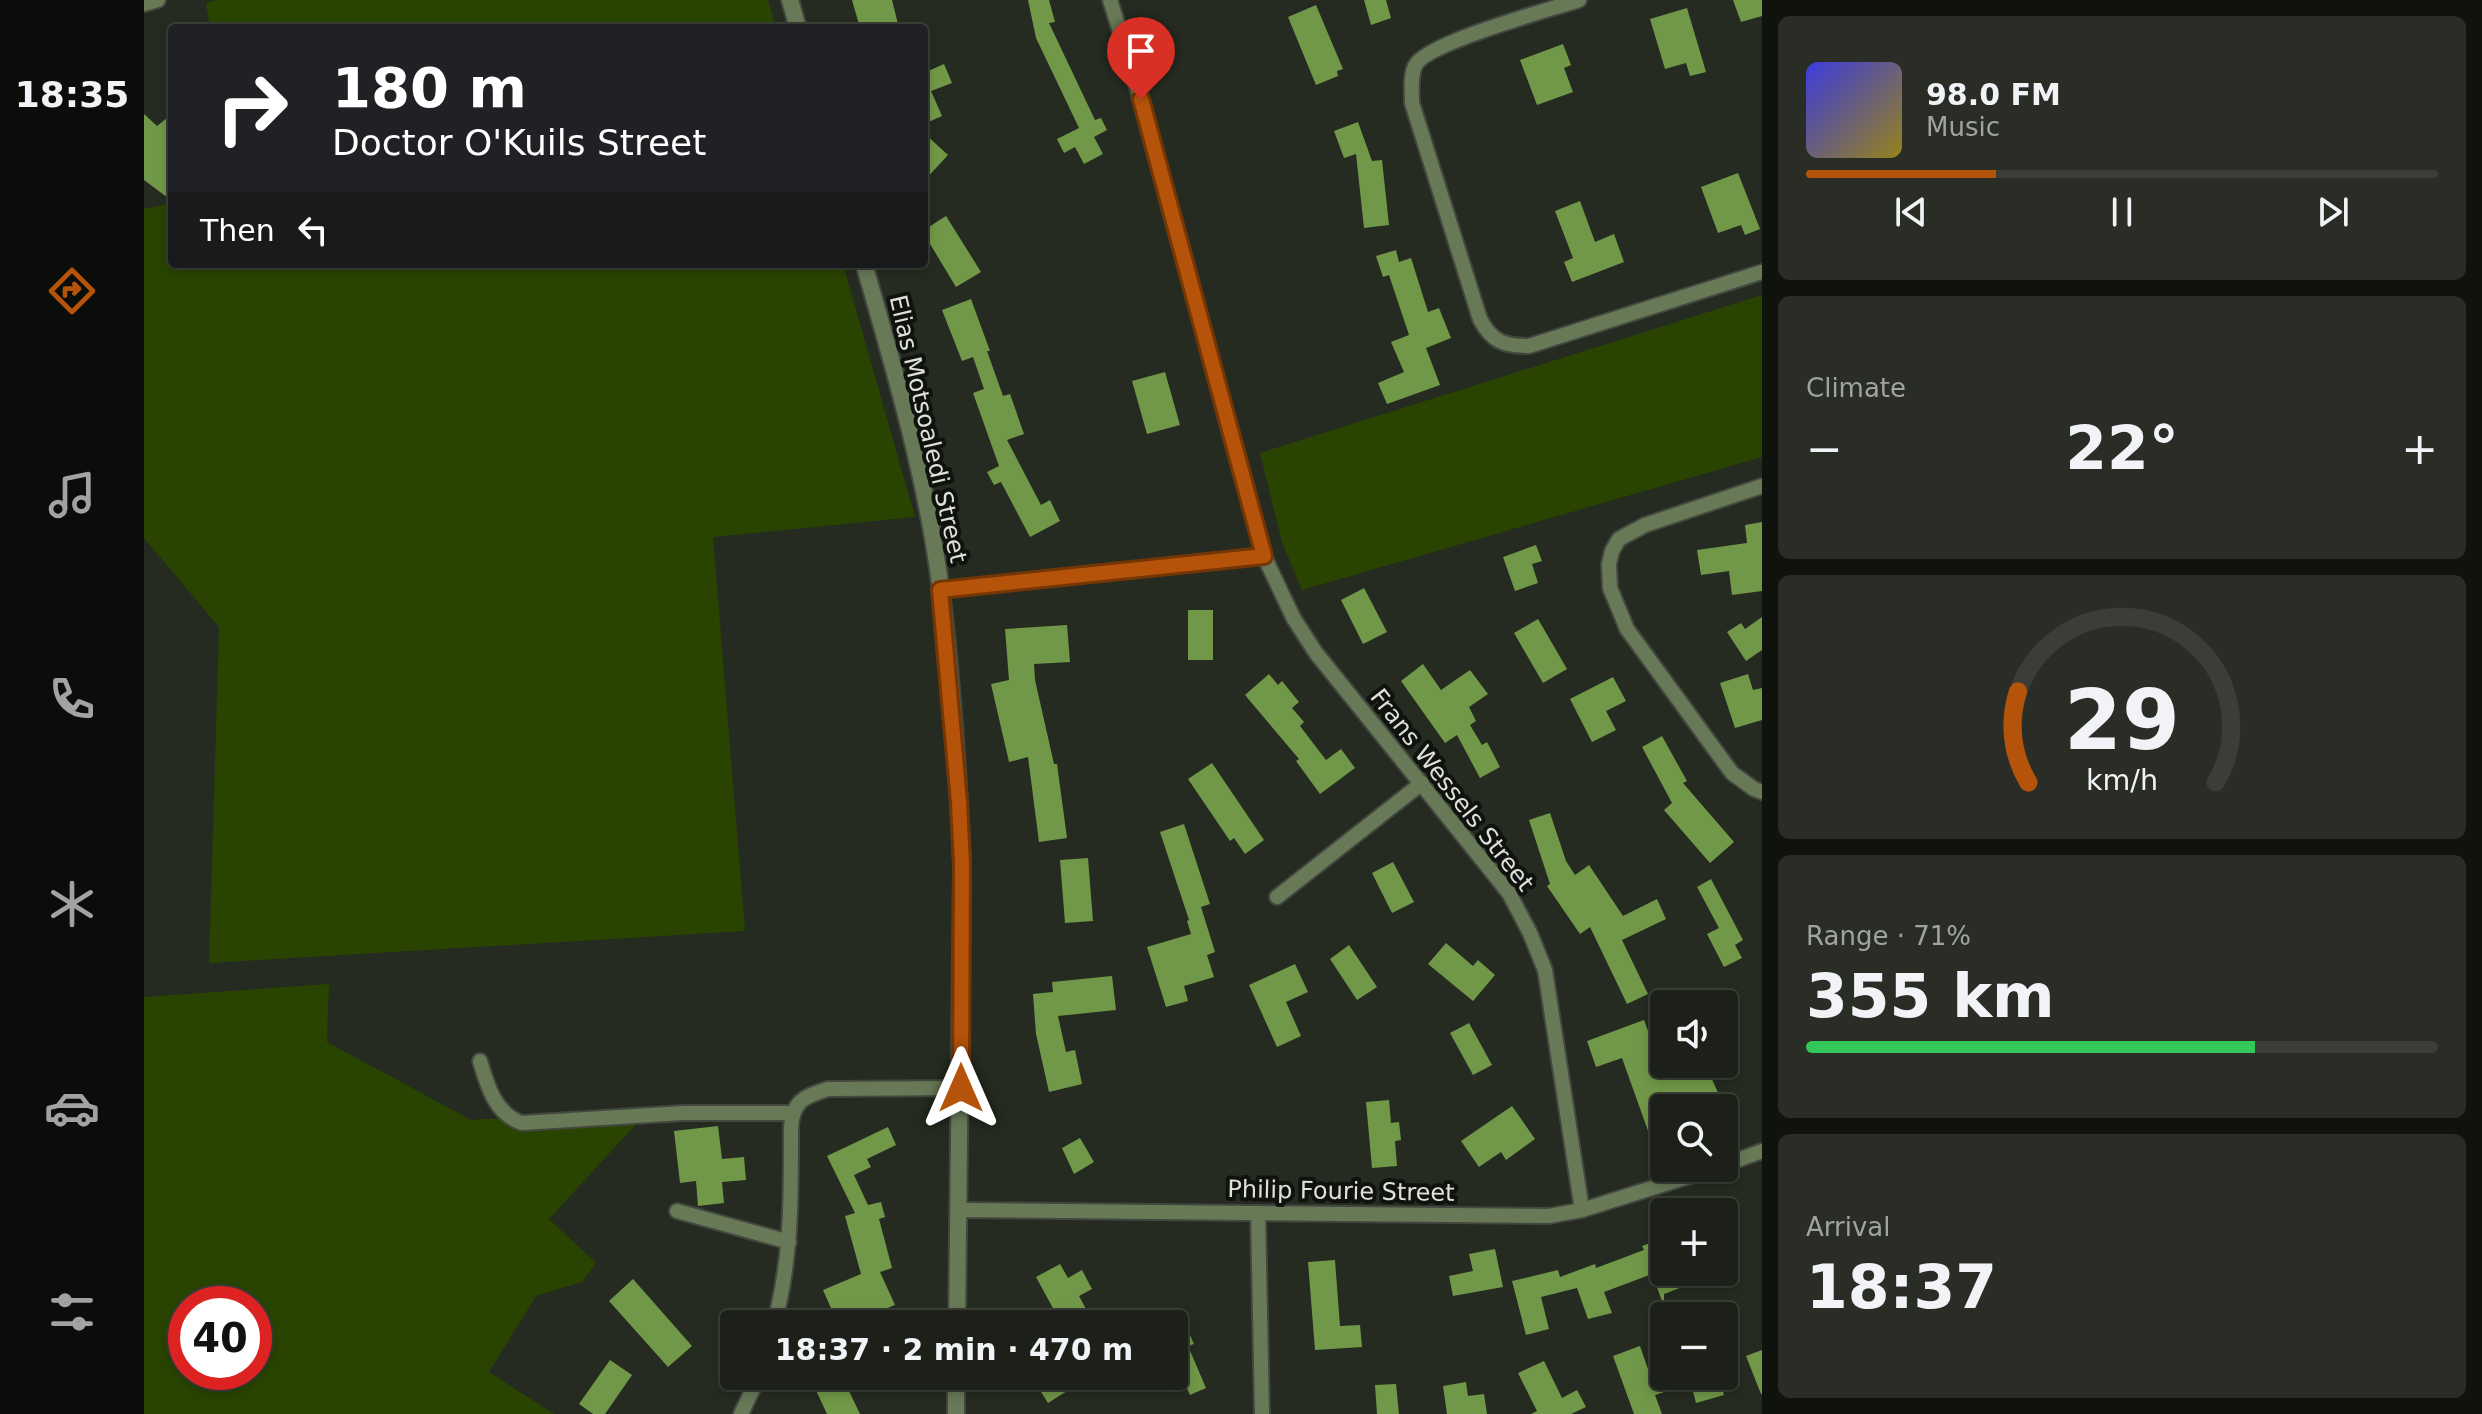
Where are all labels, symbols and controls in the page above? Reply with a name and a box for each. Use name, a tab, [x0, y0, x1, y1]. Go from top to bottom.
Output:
pin	[1107, 17, 1175, 99]
icon: arrive	[1119, 29, 1163, 73]
text: 180 m	[332, 55, 527, 120]
icon: right	[200, 56, 304, 160]
text: 18:35	[15, 74, 129, 115]
text: 98.0 FM	[1926, 77, 2061, 112]
text: Music	[1926, 112, 2000, 142]
text: Doctor O'Kuils Street	[332, 122, 706, 163]
icon: previous	[1889, 190, 1933, 234]
icon: pause	[2100, 190, 2144, 234]
icon: next	[2311, 190, 2355, 234]
icon: left	[291, 208, 335, 252]
text: Then	[200, 213, 275, 248]
icon: directions	[44, 263, 100, 319]
street label: Elias Motsoaledi Street	[884, 292, 972, 566]
text: Climate	[1806, 373, 1906, 403]
text: 22°	[2065, 413, 2179, 483]
text: −	[1806, 423, 1843, 474]
text: +	[2401, 423, 2438, 474]
icon: music	[44, 467, 100, 523]
icon: phone	[44, 671, 100, 727]
text: 29	[2064, 672, 2180, 769]
street label: Frans Wessels Street	[1364, 683, 1540, 897]
text: km/h	[2086, 763, 2158, 797]
icon: climate	[44, 876, 100, 932]
text: Range · 71%	[1806, 921, 1971, 951]
text: 355 km	[1806, 961, 2055, 1031]
map controls	[1650, 990, 1738, 1390]
button: sound	[1650, 990, 1738, 1078]
position arrow	[919, 1046, 1003, 1130]
icon: car	[44, 1080, 100, 1136]
button: search	[1650, 1094, 1738, 1182]
street label: Philip Fourie Street	[1227, 1175, 1455, 1207]
button: +	[1650, 1198, 1738, 1286]
text: Arrival	[1806, 1212, 1890, 1242]
text: 18:37	[1806, 1252, 1997, 1322]
icon: filters	[44, 1284, 100, 1340]
speed limit sign: 40	[168, 1286, 272, 1390]
button: −	[1650, 1302, 1738, 1390]
text: 18:37 · 2 min · 470 m	[775, 1332, 1133, 1367]

